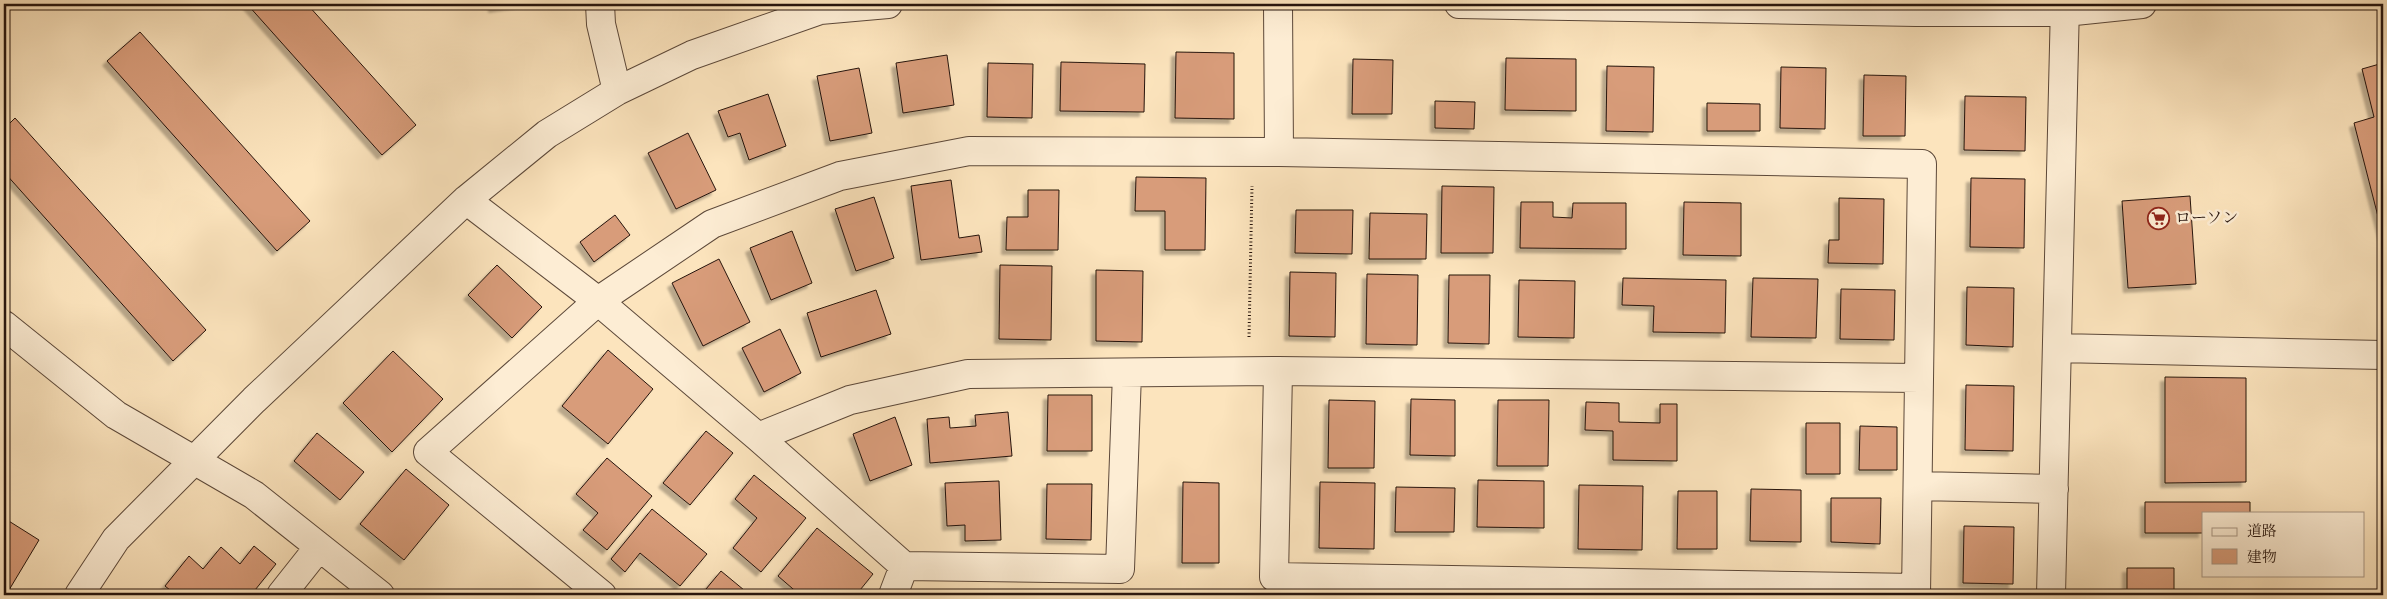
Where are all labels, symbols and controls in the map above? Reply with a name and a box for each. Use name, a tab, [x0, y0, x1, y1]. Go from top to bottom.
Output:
supermarket icon: ローソン	[2147, 206, 2171, 230]
place label: ローソン	[2175, 208, 2238, 228]
legend	[2202, 512, 2364, 576]
text: 道路	[2247, 522, 2277, 541]
text: 建物	[2247, 548, 2277, 567]

